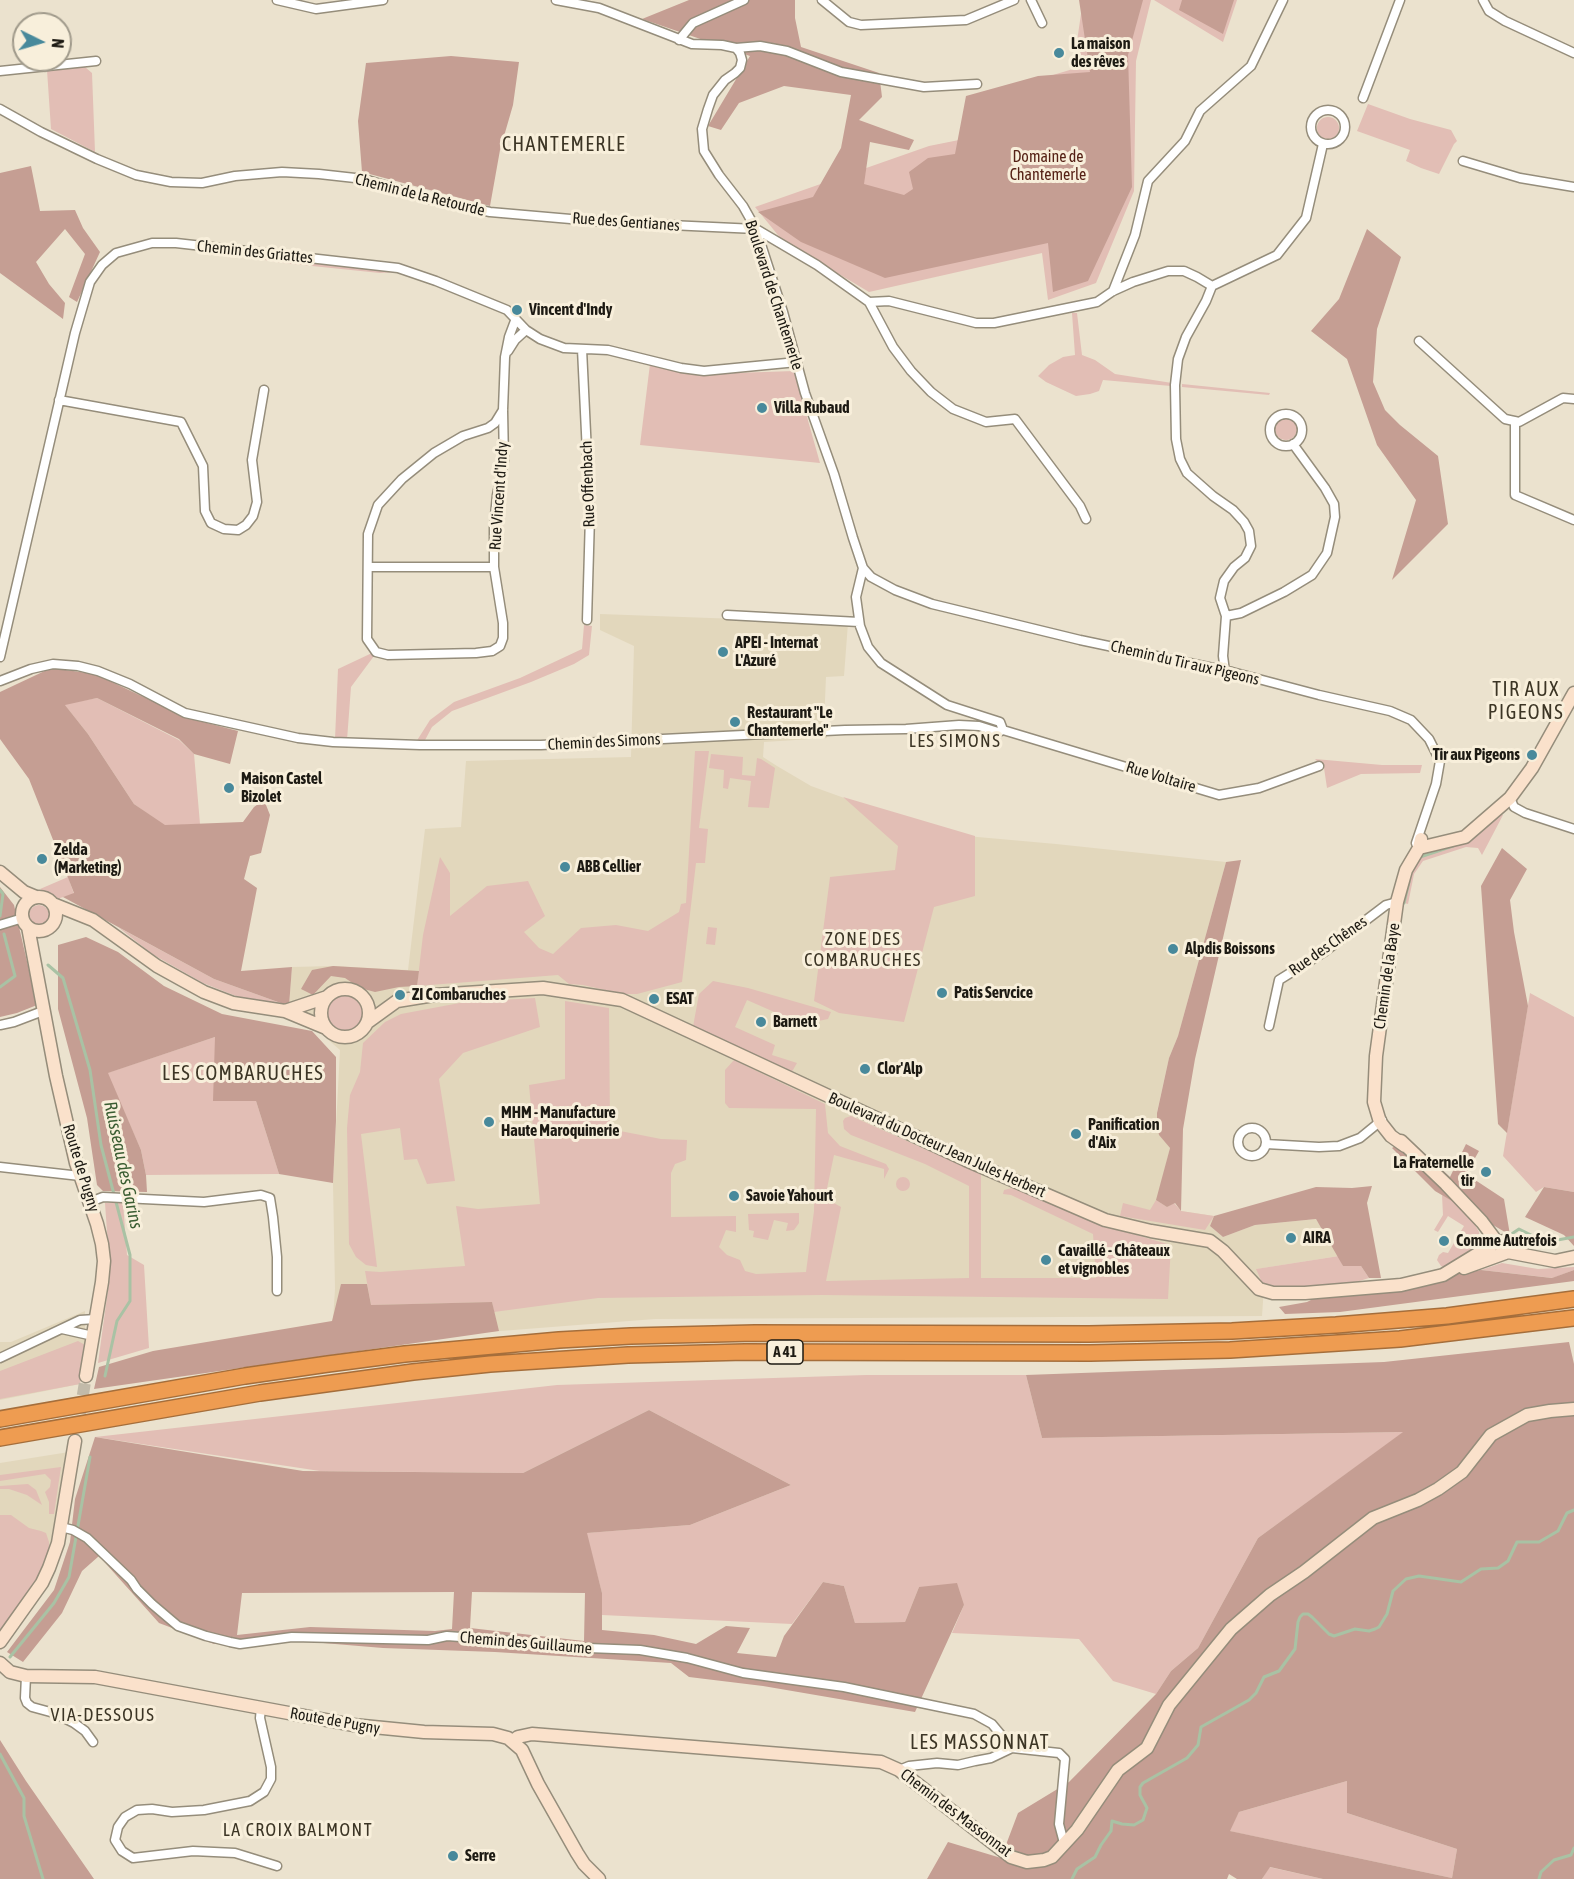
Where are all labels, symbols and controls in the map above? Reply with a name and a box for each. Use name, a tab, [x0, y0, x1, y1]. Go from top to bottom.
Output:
north arrow	[12, 12, 72, 72]
place label: La maison des rêves	[1071, 34, 1130, 72]
text: N	[49, 38, 67, 49]
marker: La maison des rêves	[1052, 46, 1066, 60]
district label: CHANTEMERLE	[502, 133, 626, 157]
park label: Domaine de Chantemerle	[1010, 147, 1086, 185]
street label: Chemin de la Retourde	[353, 170, 487, 220]
street label: Rue des Gentianes	[572, 209, 680, 235]
street label: Boulevard de Chantemerle	[741, 218, 807, 372]
street label: Chemin des Griattes	[196, 236, 314, 268]
place label: Vincent d'Indy	[529, 300, 612, 320]
marker: Vincent d'Indy	[510, 303, 524, 317]
place label: Villa Rubaud	[774, 398, 850, 418]
marker: Villa Rubaud	[755, 401, 769, 415]
street label: Rue Offenbach	[577, 440, 599, 528]
street label: Rue Vincent d'Indy	[486, 441, 512, 551]
place label: APEI - Internat L'Azuré	[735, 633, 818, 671]
street label: Chemin du Tir aux Pigeons	[1109, 637, 1261, 689]
marker: APEI - Internat L'Azuré	[716, 645, 730, 659]
district label: TIR AUX PIGEONS	[1488, 678, 1564, 725]
place label: Restaurant "Le Chantemerle"	[747, 703, 833, 741]
marker: Restaurant "Le Chantemerle"	[728, 715, 742, 729]
street label: Chemin des Simons	[547, 729, 661, 755]
district label: LES SIMONS	[909, 730, 1001, 752]
place label: Tir aux Pigeons	[1433, 745, 1520, 765]
marker: Tir aux Pigeons	[1525, 748, 1539, 762]
street label: Rue Voltaire	[1124, 757, 1198, 797]
place label: Maison Castel Bizolet	[241, 769, 322, 807]
marker: Maison Castel Bizolet	[222, 781, 236, 795]
place label: Zelda (Marketing)	[54, 840, 121, 878]
marker: Zelda (Marketing)	[35, 852, 49, 866]
place label: ABB Cellier	[577, 857, 641, 877]
marker: ABB Cellier	[558, 860, 572, 874]
street label: Rue des Chênes	[1285, 912, 1371, 980]
street label: Chemin de la Baye	[1370, 922, 1404, 1030]
district label: ZONE DES COMBARUCHES	[804, 928, 922, 970]
place label: Alpdis Boissons	[1185, 939, 1275, 959]
marker: Alpdis Boissons	[1166, 942, 1180, 956]
place label: Patis Servcice	[954, 983, 1033, 1003]
place label: ZI Combaruches	[412, 985, 506, 1005]
marker: Patis Servcice	[935, 986, 949, 1000]
marker: ZI Combaruches	[393, 988, 407, 1002]
place label: ESAT	[666, 989, 694, 1009]
marker: ESAT	[647, 992, 661, 1006]
place label: Barnett	[773, 1012, 817, 1032]
marker: Barnett	[754, 1015, 768, 1029]
place label: Clor'Alp	[877, 1059, 923, 1079]
district label: LES COMBARUCHES	[162, 1062, 324, 1086]
marker: Clor'Alp	[858, 1062, 872, 1076]
street label: Boulevard du Docteur Jean Jules Herbert	[825, 1088, 1049, 1202]
water label: Ruisseau des Garins	[99, 1099, 147, 1231]
place label: MHM - Manufacture Haute Maroquinerie	[501, 1103, 619, 1141]
marker: MHM - Manufacture Haute Maroquinerie	[482, 1115, 496, 1129]
place label: Panification d'Aix	[1088, 1115, 1159, 1153]
street label: Route de Pugny	[59, 1122, 103, 1214]
marker: Panification d'Aix	[1069, 1127, 1083, 1141]
place label: La Fraternelle tir	[1393, 1153, 1474, 1191]
marker: La Fraternelle tir	[1479, 1165, 1493, 1179]
place label: Savoie Yahourt	[746, 1186, 833, 1206]
marker: Savoie Yahourt	[727, 1189, 741, 1203]
place label: AIRA	[1303, 1228, 1331, 1248]
marker: AIRA	[1284, 1231, 1298, 1245]
place label: Comme Autrefois	[1456, 1231, 1557, 1251]
marker: Comme Autrefois	[1437, 1234, 1451, 1248]
place label: Cavaillé - Châteaux et vignobles	[1058, 1241, 1170, 1279]
marker: Cavaillé - Châteaux et vignobles	[1039, 1253, 1053, 1267]
road number: A 41	[767, 1340, 803, 1364]
street label: Chemin des Guillaume	[459, 1628, 593, 1658]
district label: VIA-DESSOUS	[51, 1704, 155, 1726]
street label: Route de Pugny	[289, 1704, 381, 1738]
district label: LES MASSONNAT	[910, 1731, 1050, 1755]
street label: Chemin des Massonnat	[896, 1765, 1016, 1861]
district label: LA CROIX BALMONT	[223, 1819, 373, 1841]
place label: Serre	[465, 1846, 496, 1866]
marker: Serre	[446, 1849, 460, 1863]

